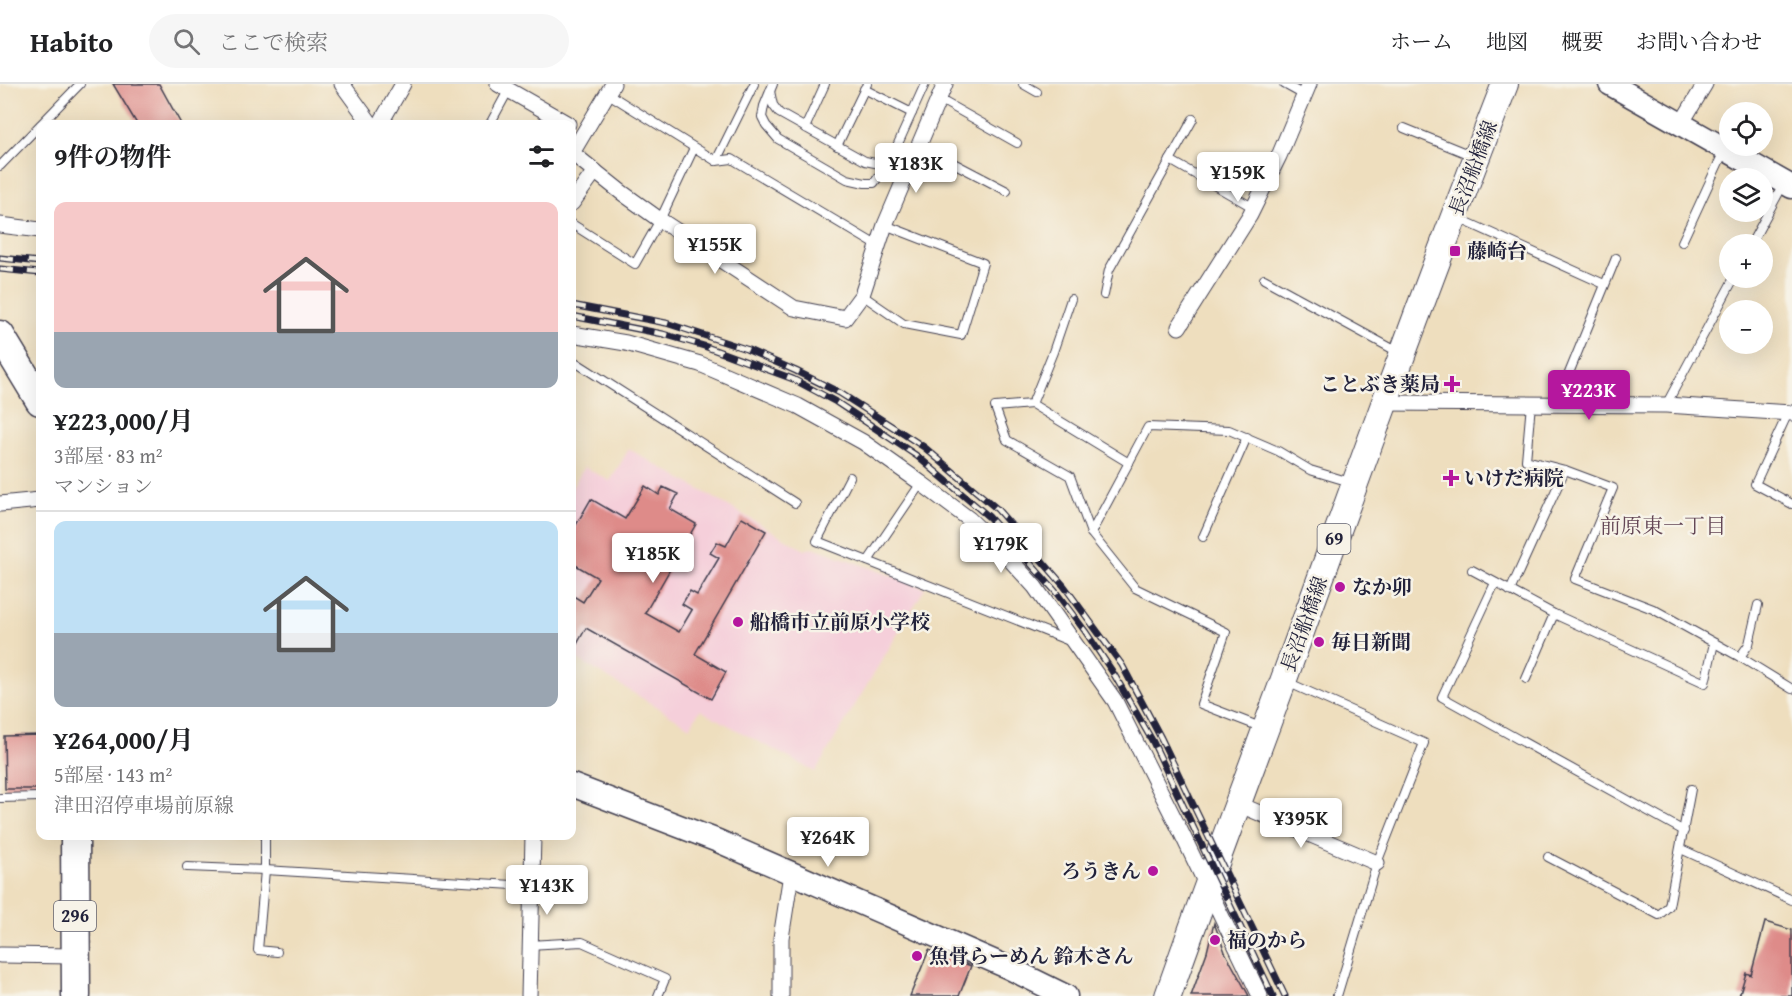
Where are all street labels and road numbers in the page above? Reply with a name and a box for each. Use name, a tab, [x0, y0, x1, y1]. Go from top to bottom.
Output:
street label: 長沼船橋線	[1441, 116, 1504, 220]
road number: 69	[1318, 524, 1350, 554]
street label: 長沼船橋線	[1273, 572, 1334, 676]
road number: 296	[54, 901, 96, 931]

